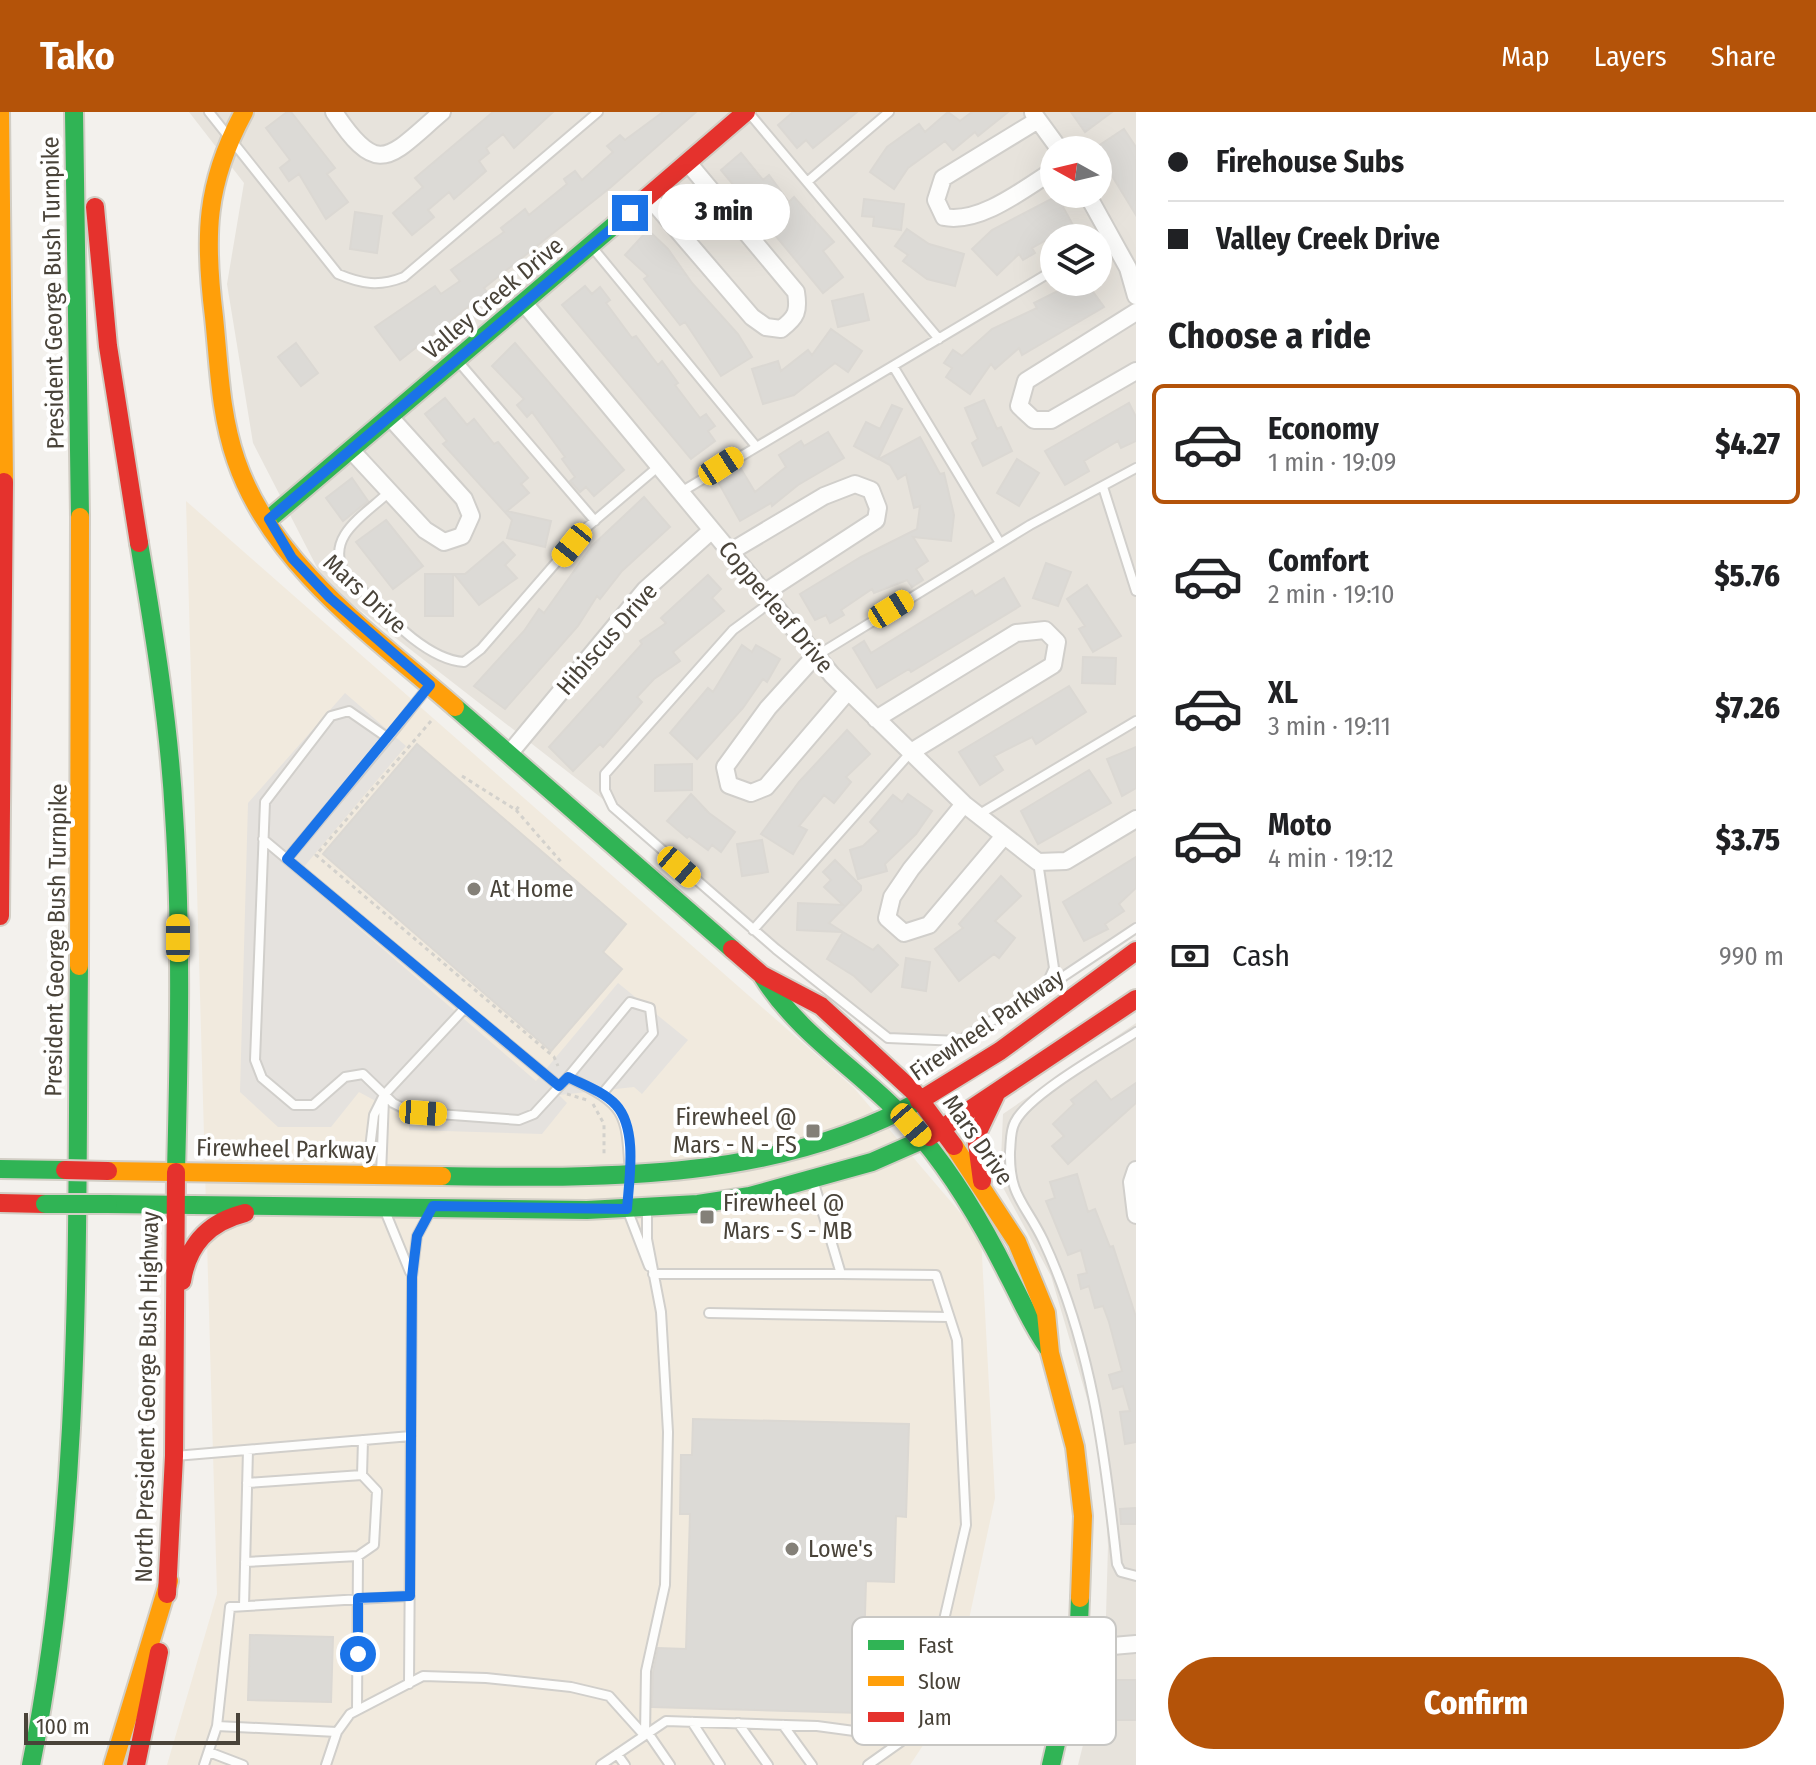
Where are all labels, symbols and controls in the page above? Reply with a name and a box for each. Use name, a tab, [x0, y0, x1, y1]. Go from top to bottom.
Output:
text: Tako	[40, 33, 115, 79]
text: Map	[1501, 40, 1550, 73]
text: Layers	[1594, 40, 1667, 73]
text: Share	[1711, 40, 1776, 73]
street label: President George Bush Turnpike	[36, 136, 70, 450]
north arrow	[1040, 136, 1112, 208]
map controls	[1040, 136, 1112, 296]
text: Firehouse Subs	[1216, 144, 1404, 180]
callout: 3 min	[658, 185, 790, 241]
route end	[612, 195, 648, 231]
text: 3 min	[695, 196, 753, 227]
text: Valley Creek Drive	[1216, 221, 1440, 257]
button: layers	[1040, 224, 1112, 296]
street label: Valley Creek Drive	[417, 231, 569, 365]
text: Choose a ride	[1168, 314, 1371, 358]
icon: car	[1172, 408, 1244, 480]
text: Economy	[1268, 411, 1379, 447]
text: $4.27	[1715, 426, 1780, 462]
car	[694, 443, 748, 489]
text: 1 min · 19:09	[1268, 447, 1397, 478]
car	[548, 519, 596, 571]
street label: Copperleaf Drive	[713, 535, 839, 679]
icon: car	[1172, 540, 1244, 612]
text: Comfort	[1268, 543, 1369, 579]
street label: Mars Drive	[318, 548, 412, 640]
text: $5.76	[1714, 558, 1780, 594]
street label: Hibiscus Drive	[551, 577, 663, 701]
text: 2 min · 19:10	[1268, 579, 1394, 610]
car	[864, 586, 918, 632]
icon: car	[1172, 672, 1244, 744]
text: XL	[1268, 675, 1298, 711]
text: $7.26	[1715, 690, 1780, 726]
text: 3 min · 19:11	[1268, 711, 1391, 742]
street label: President George Bush Turnpike	[39, 783, 73, 1097]
icon: car	[1172, 804, 1244, 876]
text: Moto	[1268, 807, 1332, 843]
text: $3.75	[1716, 822, 1780, 858]
car	[653, 842, 705, 892]
text: 4 min · 19:12	[1268, 843, 1394, 874]
place label: At Home	[490, 875, 574, 903]
marker: At Home	[465, 880, 483, 898]
car	[166, 914, 190, 962]
icon: cash	[1168, 934, 1212, 978]
text: Cash	[1232, 938, 1290, 974]
text: 990 m	[1719, 941, 1784, 972]
street label: Firewheel Parkway	[905, 963, 1069, 1087]
street label: Mars Drive	[937, 1090, 1019, 1190]
car	[398, 1099, 448, 1127]
car	[886, 1099, 936, 1151]
place label: Firewheel @ Mars - N - FS	[673, 1103, 797, 1159]
marker: Firewheel @ Mars - N - FS	[804, 1122, 822, 1140]
street label: Firewheel Parkway	[196, 1133, 376, 1165]
place label: Firewheel @ Mars - S - MB	[723, 1189, 852, 1245]
marker: Firewheel @ Mars - S - MB	[698, 1208, 716, 1226]
street label: North President George Bush Highway	[130, 1211, 164, 1583]
place label: Lowe's	[808, 1535, 873, 1563]
marker: Lowe's	[783, 1540, 801, 1558]
legend	[852, 1617, 1116, 1745]
text: Fast	[918, 1632, 954, 1659]
route start	[340, 1636, 376, 1672]
button: Confirm	[1168, 1657, 1784, 1749]
text: Slow	[918, 1668, 961, 1695]
text: Jam	[918, 1704, 952, 1731]
scale bar	[24, 1709, 240, 1745]
text: 100 m	[36, 1713, 90, 1740]

